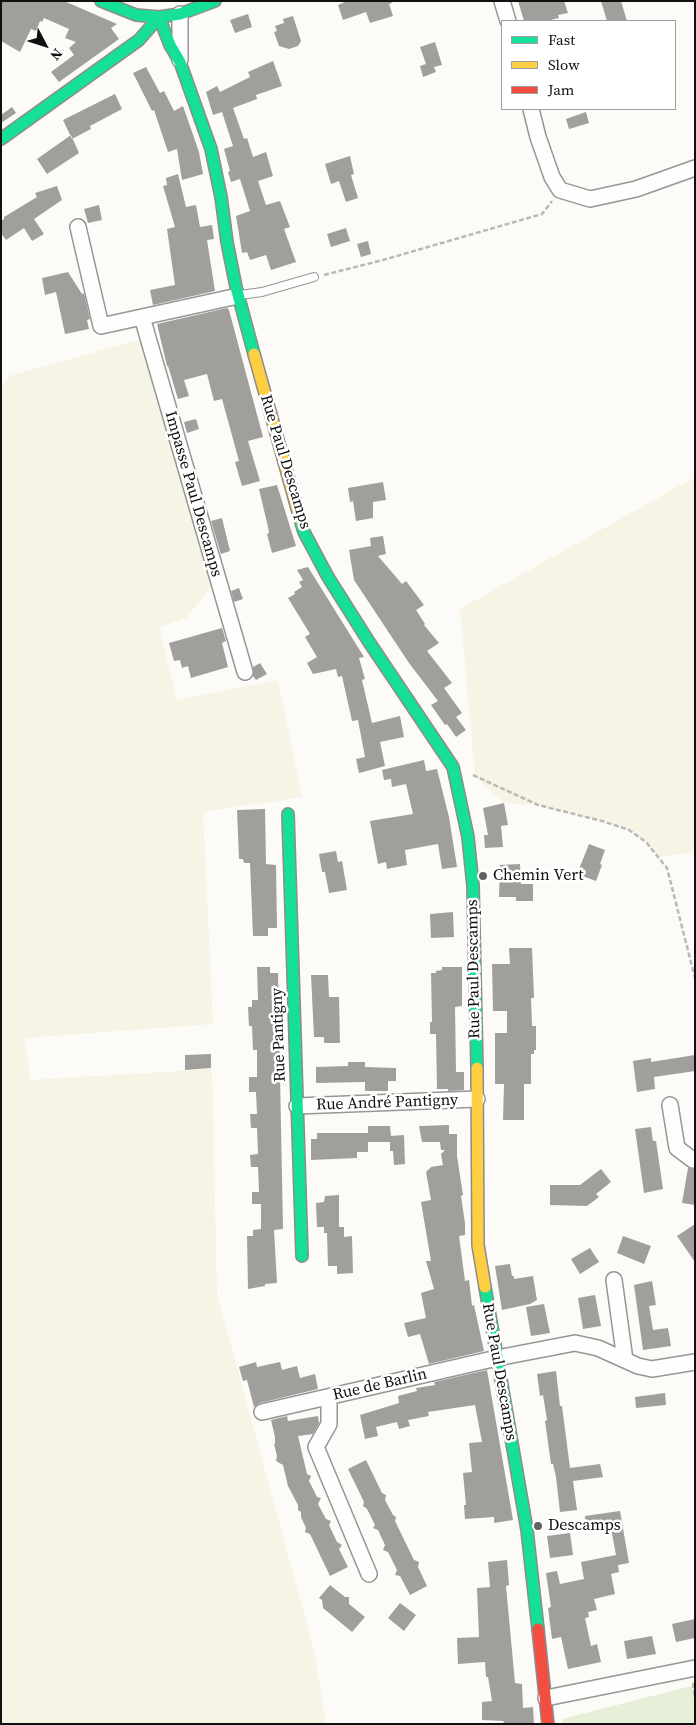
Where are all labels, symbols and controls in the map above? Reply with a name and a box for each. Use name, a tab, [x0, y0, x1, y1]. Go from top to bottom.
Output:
north arrow	[20, 20, 70, 70]
legend	[501, 20, 676, 110]
text: Fast	[548, 29, 575, 50]
text: N	[46, 44, 67, 65]
text: Slow	[548, 54, 580, 75]
text: Jam	[548, 79, 574, 100]
street label: Rue Paul Descamps	[255, 393, 315, 531]
street label: Impasse Paul Descamps	[160, 409, 226, 579]
place label: Chemin Vert	[493, 866, 584, 886]
marker: Chemin Vert	[477, 870, 489, 882]
street label: Rue Paul Descamps	[463, 899, 485, 1039]
street label: Rue Pantigny	[268, 988, 290, 1082]
street label: Rue André Pantigny	[316, 1091, 458, 1115]
street label: Rue Paul Descamps	[477, 1302, 521, 1442]
street label: Rue de Barlin	[331, 1365, 429, 1405]
place label: Descamps	[548, 1516, 621, 1536]
marker: Descamps	[532, 1520, 544, 1532]

